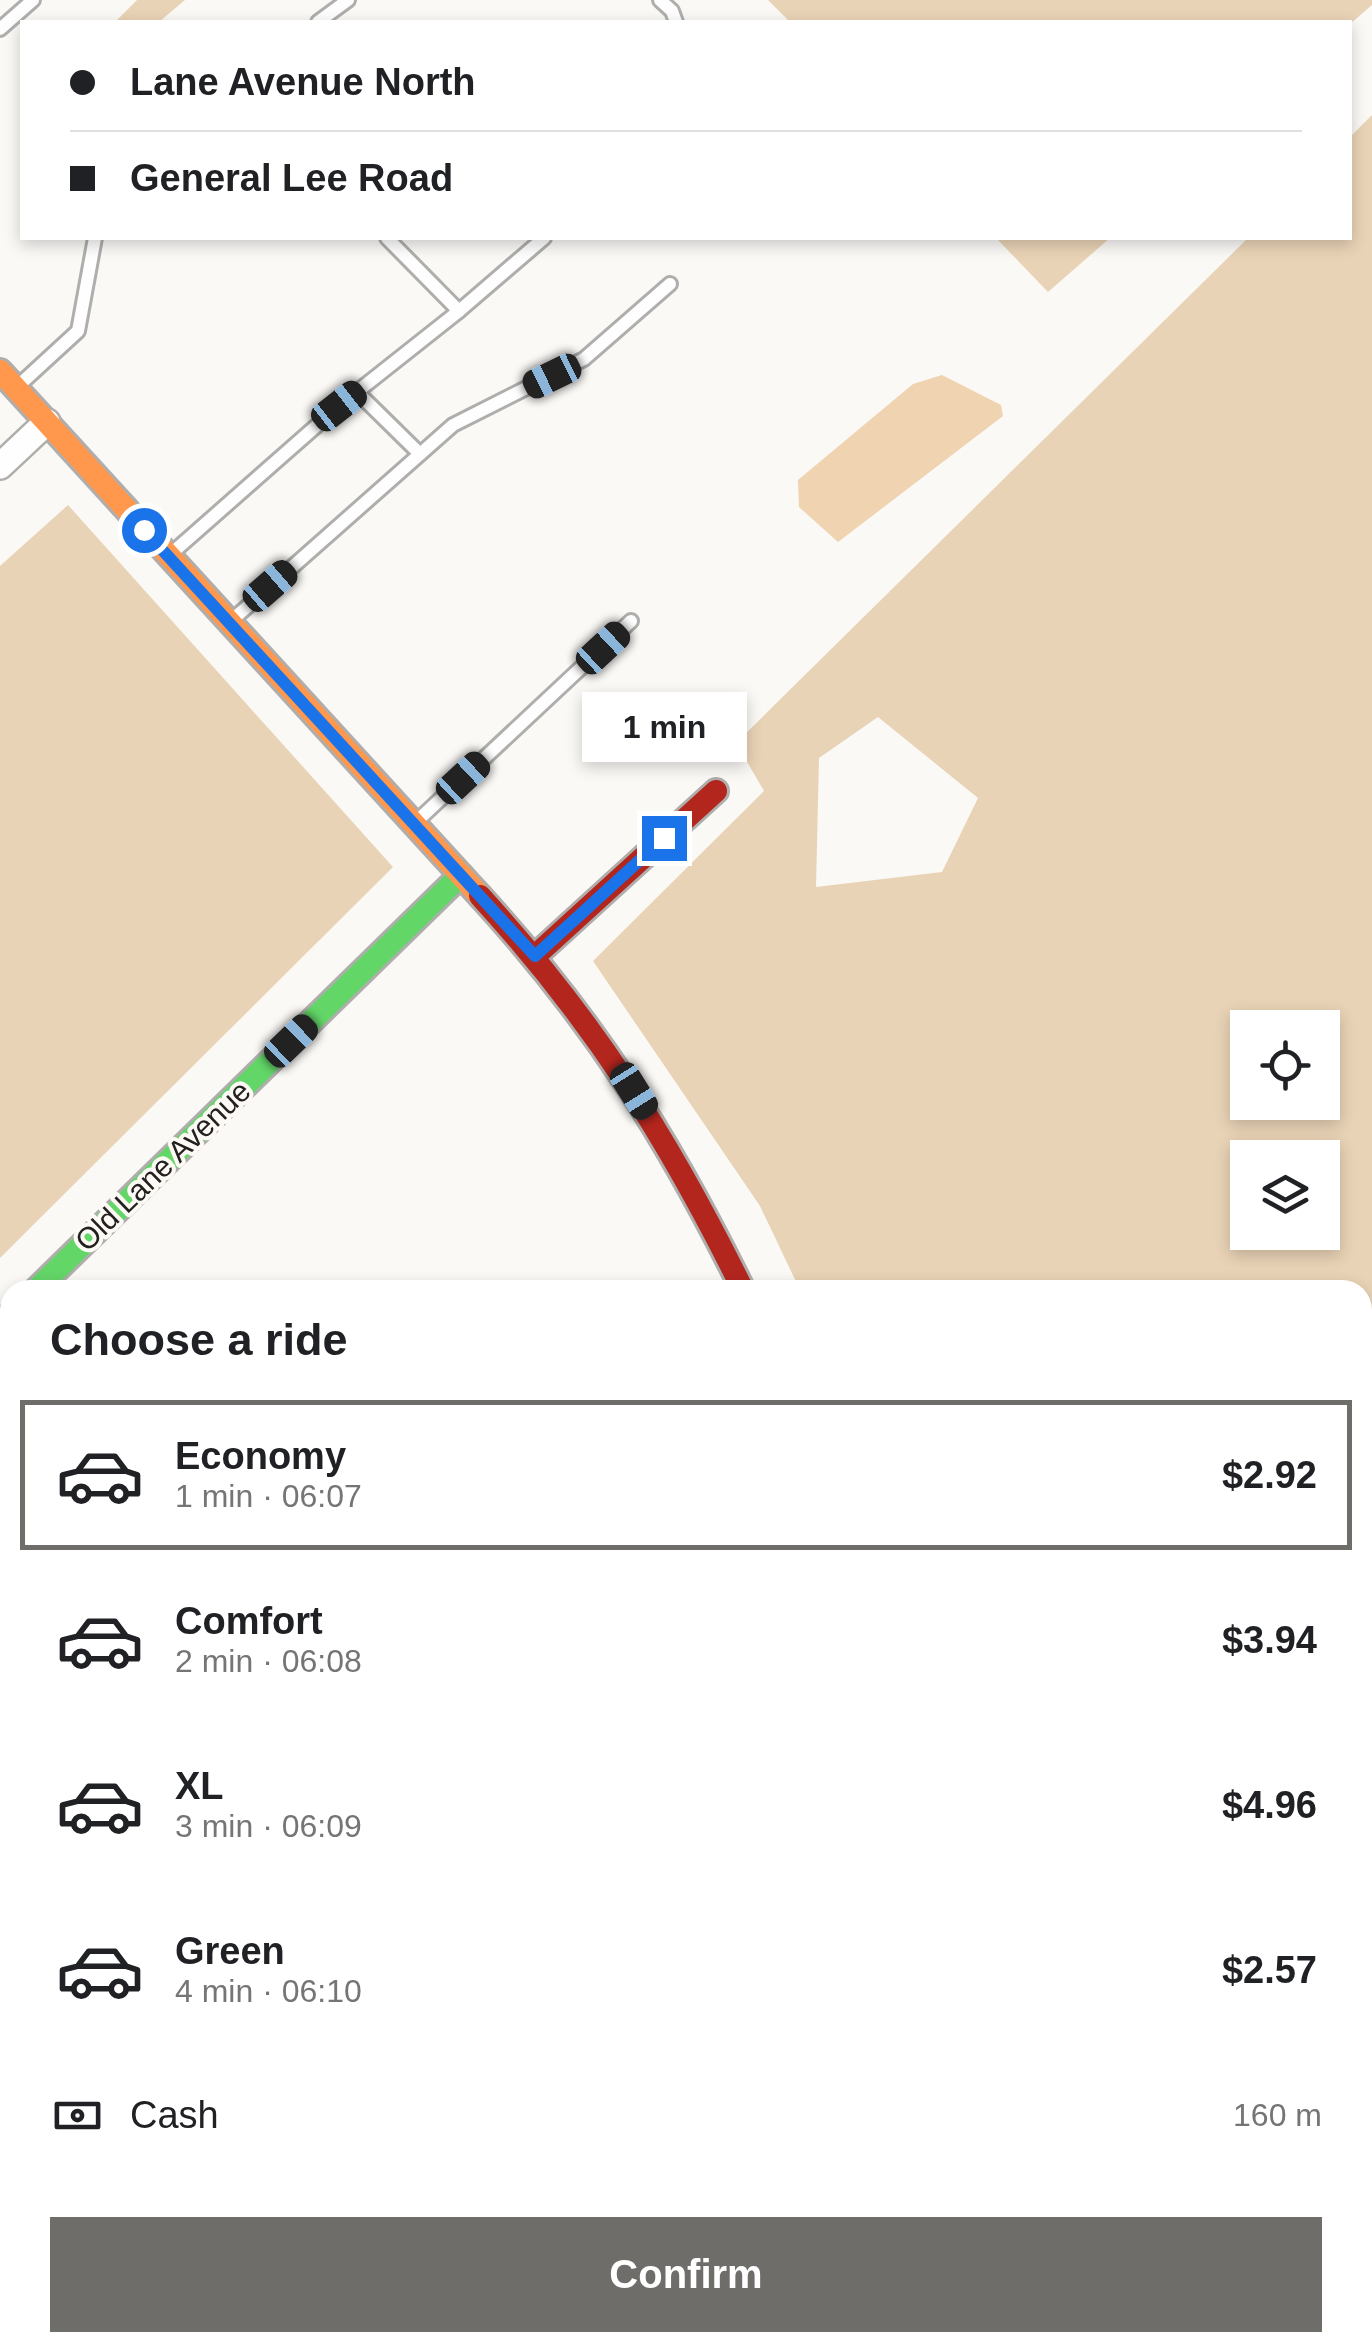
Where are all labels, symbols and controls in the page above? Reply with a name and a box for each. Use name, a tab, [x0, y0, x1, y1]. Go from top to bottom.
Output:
text: Lane Avenue North	[130, 61, 476, 103]
text: General Lee Road	[130, 157, 453, 199]
car	[518, 349, 586, 403]
car	[306, 376, 372, 436]
route start	[122, 508, 167, 553]
car	[238, 555, 302, 617]
car	[571, 617, 635, 679]
callout: 1 min	[582, 693, 746, 763]
text: 1 min	[623, 709, 706, 745]
car	[431, 747, 495, 809]
route end	[642, 816, 687, 861]
car	[259, 1009, 323, 1073]
map controls	[1230, 1010, 1340, 1250]
button: locate	[1230, 1010, 1340, 1120]
car	[605, 1058, 663, 1124]
street label: Old Lane Avenue	[69, 1074, 257, 1257]
button: layers	[1230, 1140, 1340, 1250]
text: Choose a ride	[50, 1314, 348, 1365]
icon: car	[55, 1430, 145, 1520]
text: Economy	[175, 1435, 346, 1477]
text: $2.92	[1222, 1454, 1317, 1496]
text: 1 min · 06:07	[175, 1478, 362, 1514]
icon: car	[55, 1595, 145, 1685]
text: Comfort	[175, 1600, 323, 1642]
text: $3.94	[1222, 1619, 1317, 1661]
text: 2 min · 06:08	[175, 1643, 362, 1679]
icon: car	[55, 1760, 145, 1850]
text: XL	[175, 1765, 224, 1807]
text: $4.96	[1222, 1784, 1317, 1826]
text: 3 min · 06:09	[175, 1808, 362, 1844]
icon: car	[55, 1925, 145, 2015]
text: Green	[175, 1930, 285, 1972]
text: $2.57	[1222, 1949, 1317, 1991]
text: 4 min · 06:10	[175, 1973, 362, 2009]
icon: cash	[50, 2088, 105, 2143]
text: Cash	[130, 2094, 219, 2136]
text: 160 m	[1233, 2097, 1322, 2133]
button: Confirm	[50, 2217, 1322, 2332]

